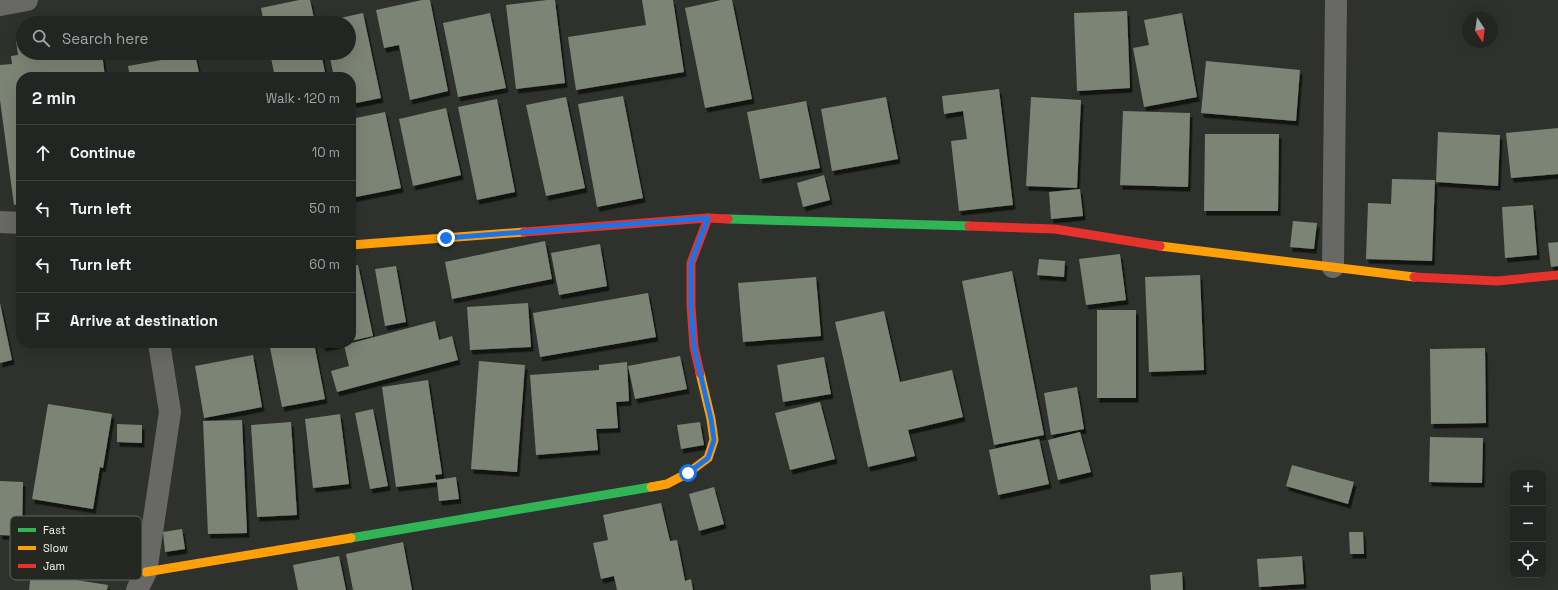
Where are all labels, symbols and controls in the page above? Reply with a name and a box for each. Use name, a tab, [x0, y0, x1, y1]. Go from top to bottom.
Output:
north arrow	[1462, 12, 1498, 48]
search box	[16, 16, 356, 60]
icon: search	[30, 27, 52, 49]
text: Search here	[62, 29, 148, 48]
text: 2 min	[32, 87, 76, 109]
text: Walk · 120 m	[266, 90, 340, 107]
icon: ahead	[32, 142, 54, 164]
text: Continue	[70, 143, 136, 162]
text: 10 m	[312, 144, 340, 161]
icon: left	[32, 198, 54, 220]
text: Turn left	[70, 199, 132, 218]
text: 50 m	[309, 200, 340, 217]
route end	[437, 229, 455, 247]
icon: left	[32, 254, 54, 276]
text: Turn left	[70, 255, 132, 274]
text: 60 m	[309, 256, 340, 273]
icon: arrive	[32, 310, 54, 332]
text: Arrive at destination	[70, 311, 218, 330]
route start	[679, 464, 697, 482]
map controls	[1510, 470, 1546, 578]
button: +	[1510, 470, 1546, 506]
button: −	[1510, 506, 1546, 542]
legend	[10, 516, 142, 580]
text: Fast	[43, 523, 66, 537]
text: Slow	[43, 541, 68, 555]
button: locate	[1510, 542, 1546, 578]
text: Jam	[43, 559, 65, 573]

